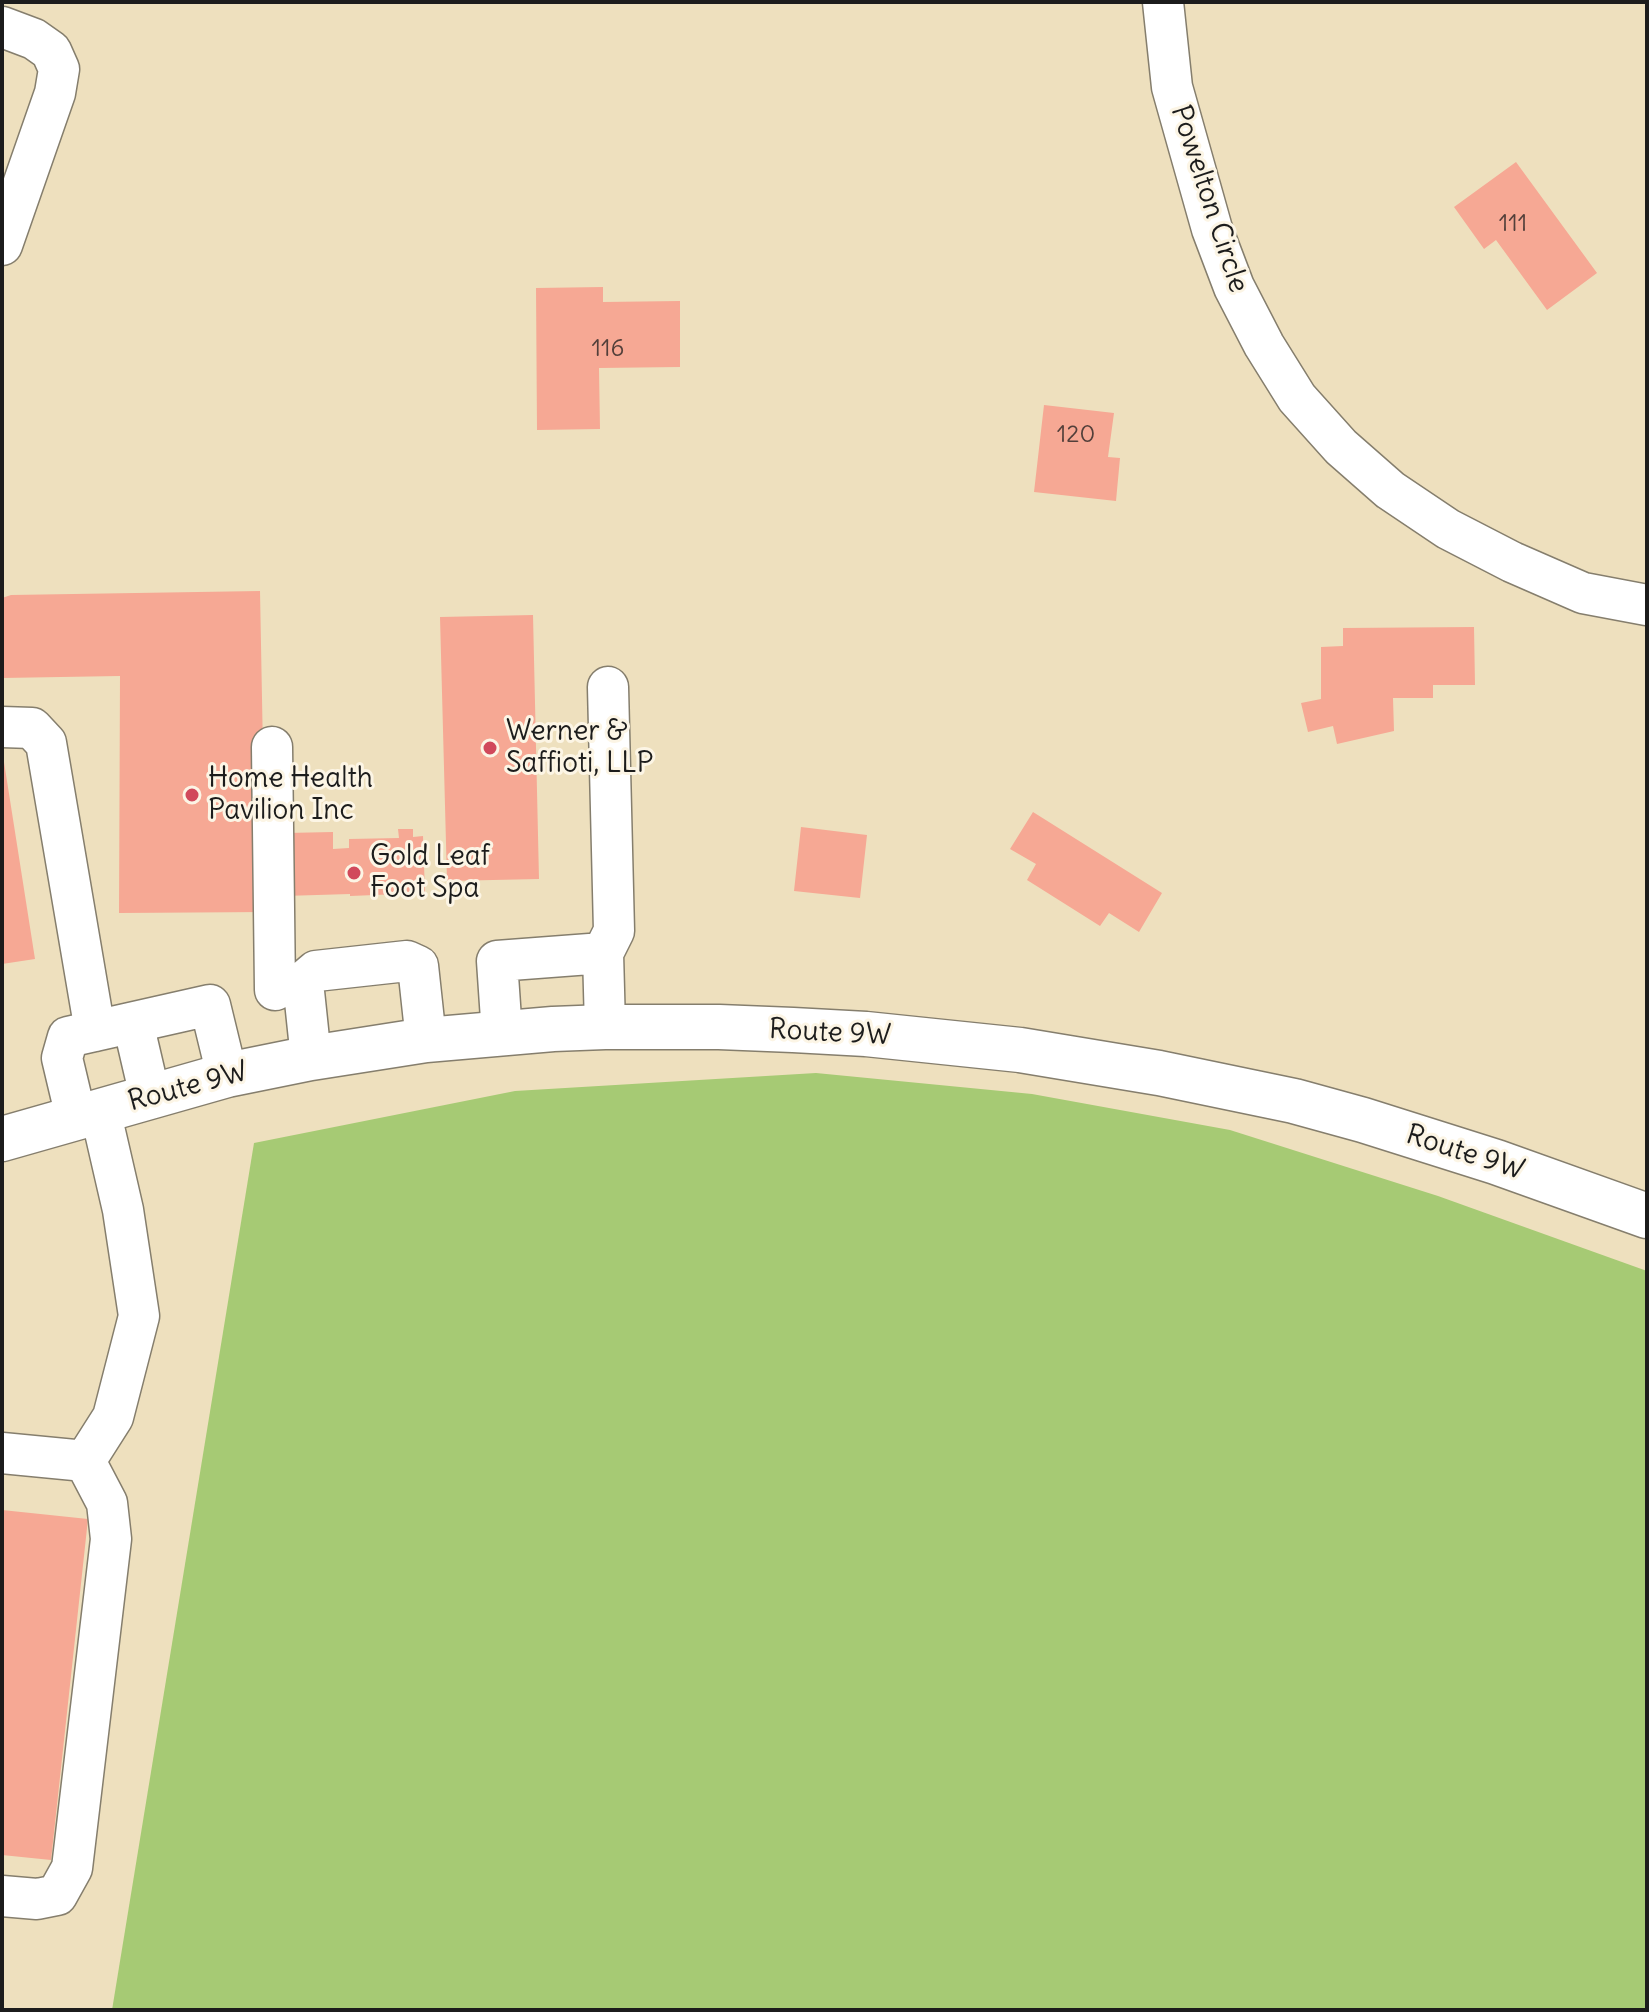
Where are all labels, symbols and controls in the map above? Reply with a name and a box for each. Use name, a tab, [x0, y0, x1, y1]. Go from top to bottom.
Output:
street label: Powelton Circle	[1163, 101, 1255, 297]
house number: 111	[1499, 210, 1527, 238]
house number: 116	[592, 335, 624, 363]
house number: 120	[1057, 421, 1095, 449]
place label: Werner & Saffioti, LLP	[506, 715, 653, 781]
marker: Werner & Saffioti, LLP	[481, 739, 499, 757]
place label: Home Health Pavilion Inc	[208, 762, 373, 828]
marker: Home Health Pavilion Inc	[183, 786, 201, 804]
place label: Gold Leaf Foot Spa	[370, 840, 490, 906]
marker: Gold Leaf Foot Spa	[345, 864, 363, 882]
street label: Route 9W	[768, 1013, 892, 1053]
street label: Route 9W	[125, 1055, 251, 1119]
street label: Route 9W	[1402, 1118, 1528, 1188]

